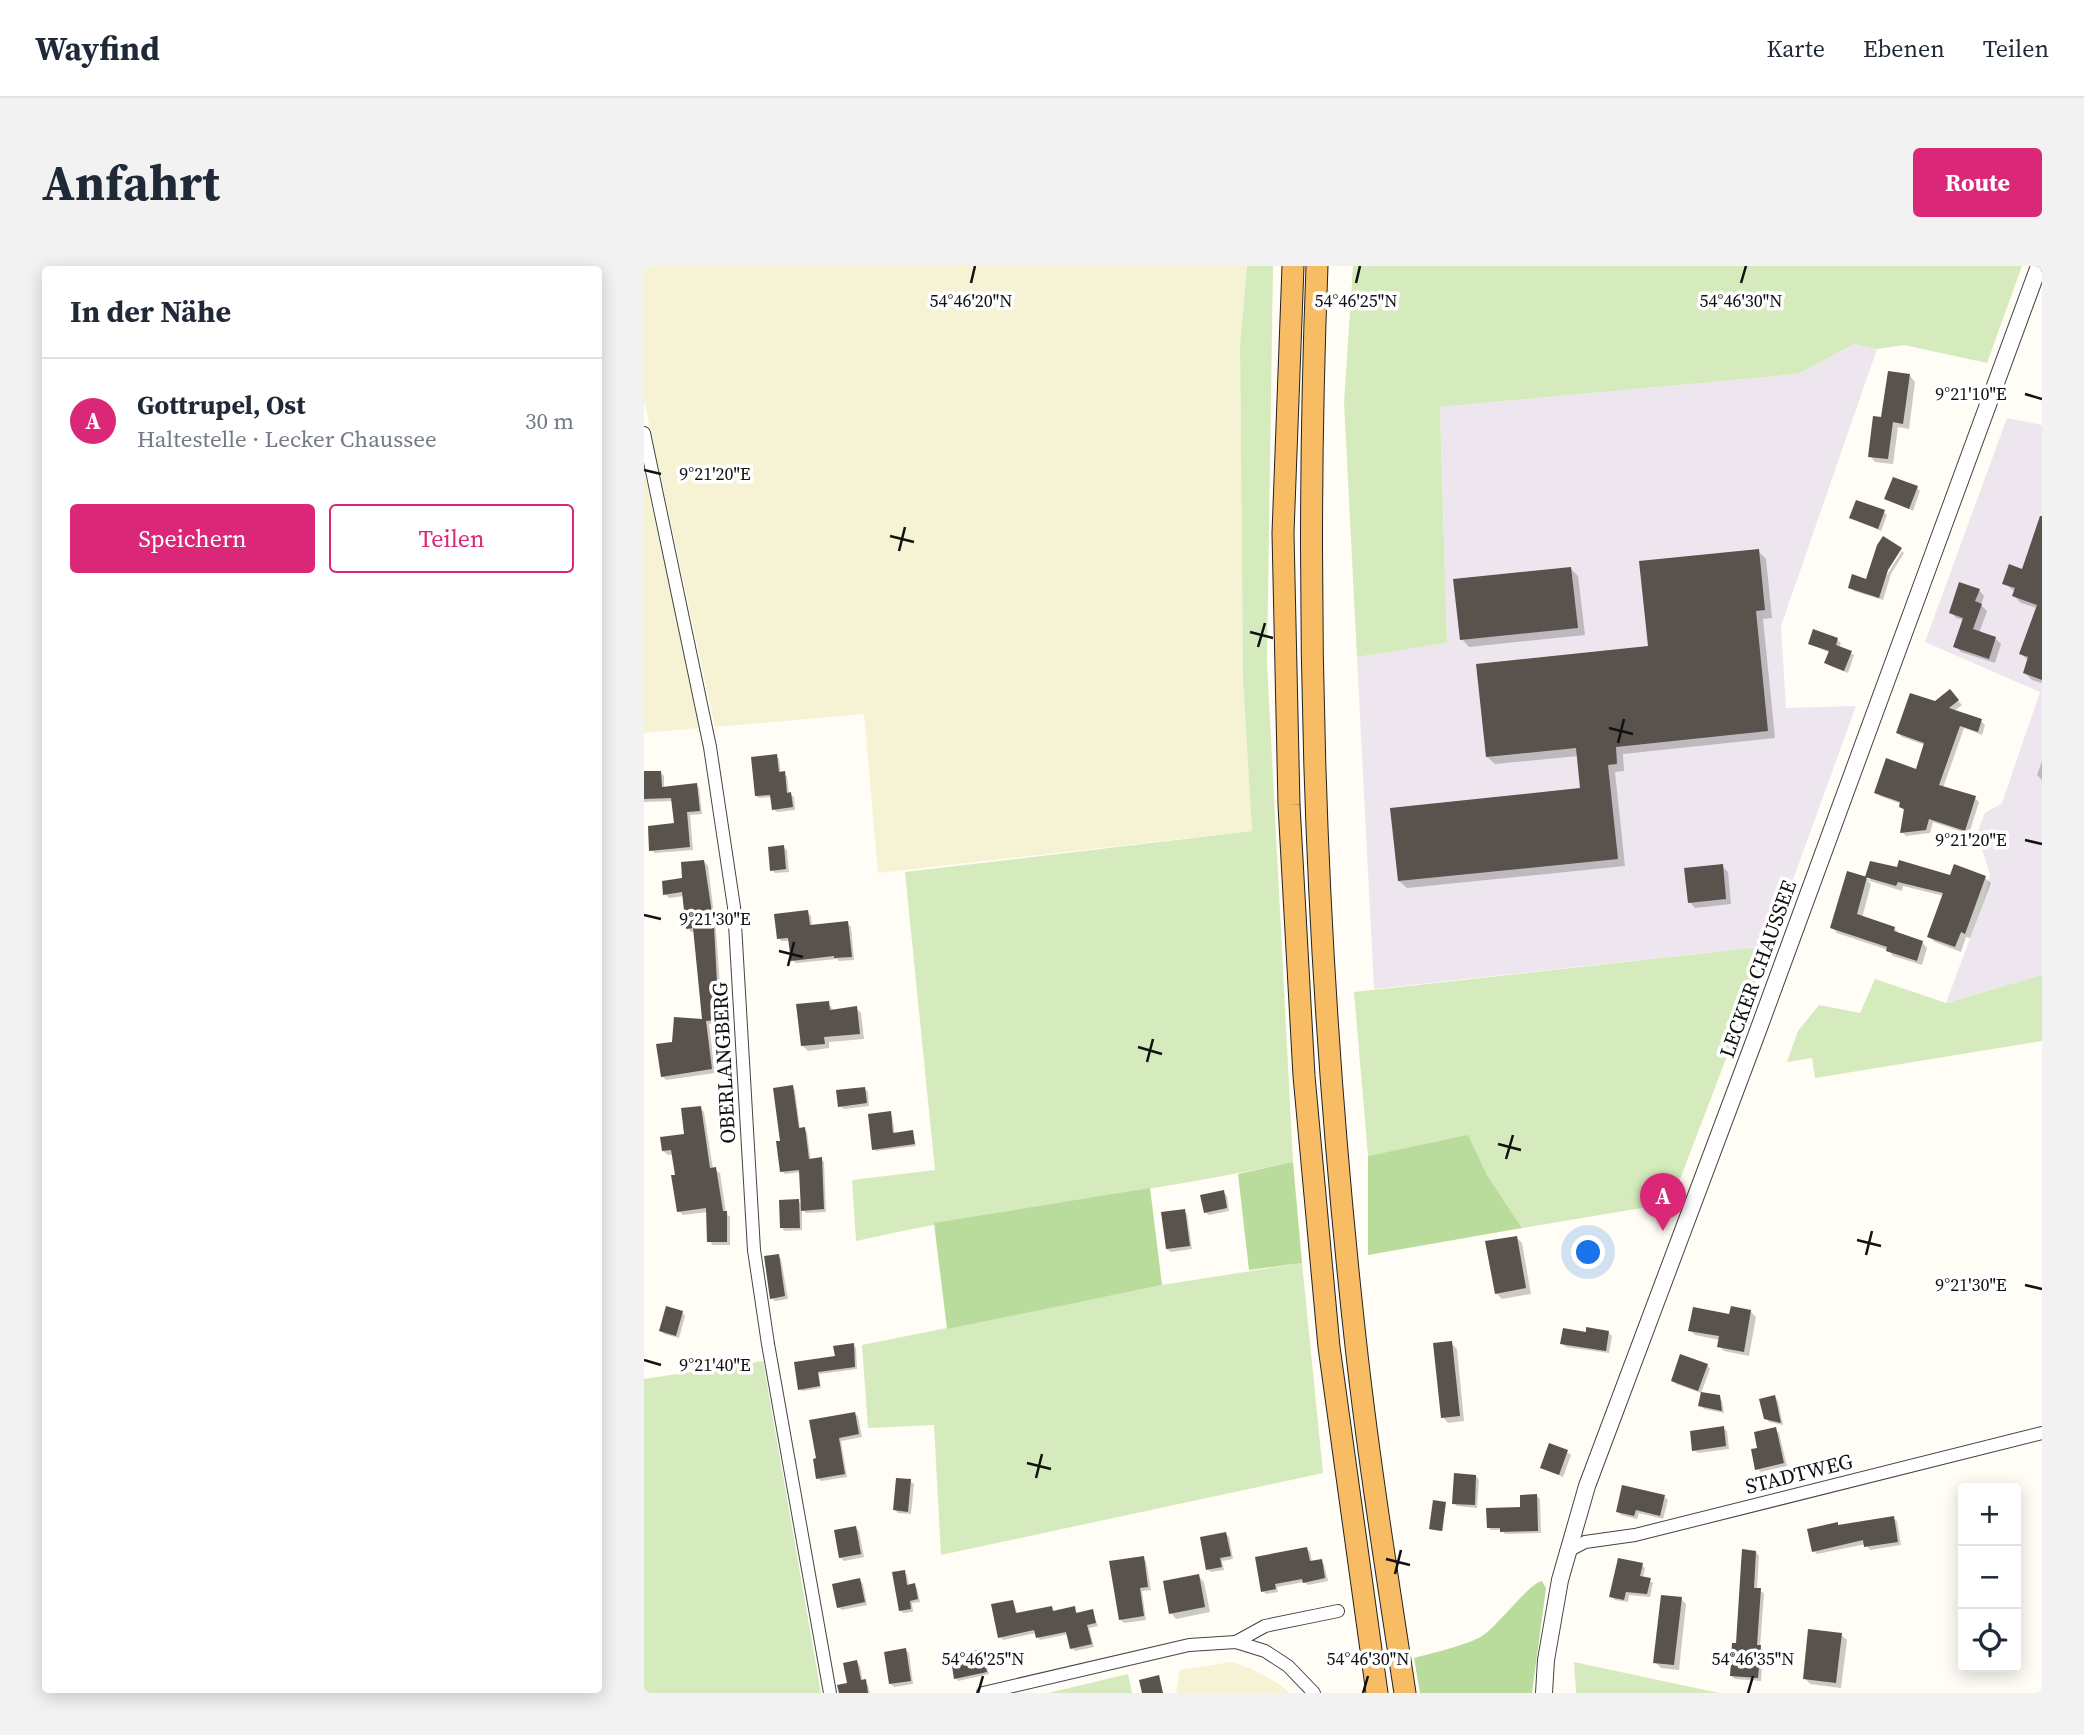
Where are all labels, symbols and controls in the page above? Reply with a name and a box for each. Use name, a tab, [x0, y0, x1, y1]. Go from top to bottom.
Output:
text: Wayfind	[35, 26, 160, 71]
text: Karte	[1766, 32, 1825, 65]
text: Ebenen	[1863, 32, 1945, 65]
text: Teilen	[1983, 32, 2049, 65]
button: Route	[1913, 148, 2042, 217]
text: Anfahrt	[42, 149, 220, 216]
text: 54°46'20"N	[930, 288, 1012, 313]
text: 54°46'25"N	[1315, 288, 1397, 313]
text: 54°46'30"N	[1700, 288, 1782, 313]
text: In der Nähe	[70, 291, 231, 332]
text: 9°21'10"E	[1935, 381, 2007, 406]
text: Gottrupel, Ost	[137, 387, 306, 423]
text: A	[85, 405, 101, 437]
text: 30 m	[525, 405, 574, 437]
text: Haltestelle · Lecker Chaussee	[137, 423, 437, 455]
text: 9°21'20"E	[679, 461, 751, 486]
button: Speichern	[70, 504, 315, 573]
button: Teilen	[329, 504, 574, 573]
text: 9°21'20"E	[1935, 827, 2007, 852]
street label: LECKER CHAUSSEE	[1712, 876, 1803, 1062]
text: 9°21'30"E	[679, 906, 751, 931]
street label: OBERLANGBERG	[705, 982, 742, 1145]
pin: A	[1640, 1173, 1686, 1231]
your location	[1571, 1235, 1605, 1269]
text: 9°21'30"E	[1935, 1272, 2007, 1297]
text: 9°21'40"E	[679, 1352, 751, 1377]
street label: STADTWEG	[1742, 1446, 1856, 1501]
map controls	[1958, 1483, 2021, 1672]
button: +	[1958, 1483, 2021, 1546]
button: −	[1958, 1546, 2021, 1609]
button: locate	[1958, 1609, 2021, 1672]
text: 54°46'25"N	[942, 1646, 1024, 1671]
text: 54°46'30"N	[1327, 1646, 1409, 1671]
text: 54°46'35"N	[1712, 1646, 1794, 1671]

